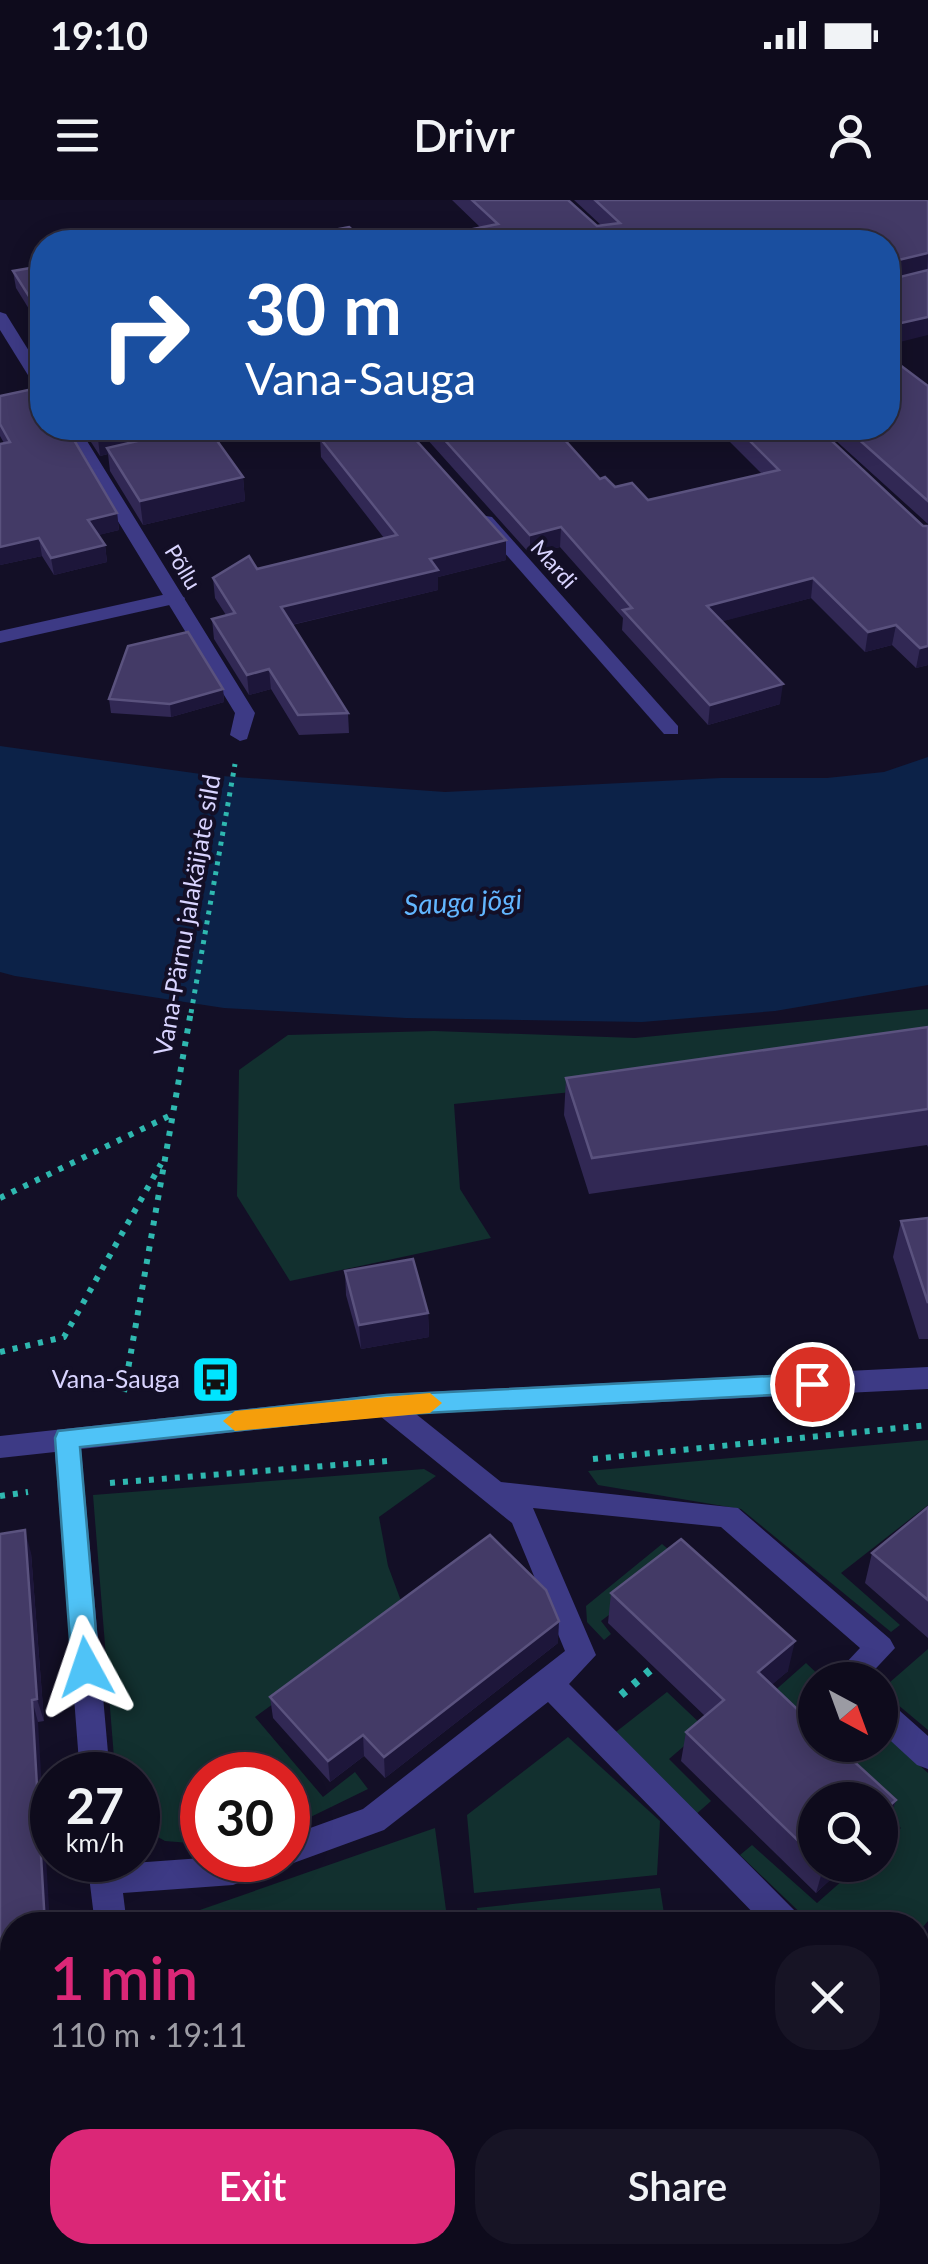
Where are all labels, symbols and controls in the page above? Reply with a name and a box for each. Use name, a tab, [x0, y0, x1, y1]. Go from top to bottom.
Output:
text: 19:10	[50, 12, 148, 58]
icon: menu	[50, 108, 105, 163]
text: Drivr	[413, 108, 515, 162]
icon: person	[823, 108, 878, 163]
text: 30 m	[245, 266, 402, 350]
icon: right	[80, 270, 210, 400]
text: Vana-Sauga	[245, 351, 476, 405]
street label: Mardi	[526, 534, 583, 594]
street label: Põllu	[160, 539, 207, 594]
street label: Vana-Pärnu jalakäijate sild	[147, 772, 226, 1058]
water label: Sauga jõgi	[403, 881, 523, 921]
pin	[770, 1342, 855, 1427]
bus stop icon: Vana-Sauga	[189, 1353, 241, 1405]
icon: arrive	[785, 1357, 840, 1412]
place label: Vana-Sauga	[52, 1363, 180, 1393]
position arrow	[34, 1615, 138, 1719]
north arrow	[798, 1662, 898, 1762]
map controls	[798, 1662, 898, 1882]
speed limit sign: 30	[180, 1752, 310, 1882]
text: 27	[66, 1775, 124, 1835]
button: search	[798, 1782, 898, 1882]
text: km/h	[66, 1827, 124, 1857]
text: 1 min	[50, 1941, 198, 2013]
button: close	[775, 1945, 880, 2050]
text: 110 m · 19:11	[50, 2015, 247, 2054]
button: Exit	[50, 2129, 455, 2244]
button: Share	[475, 2129, 880, 2244]

